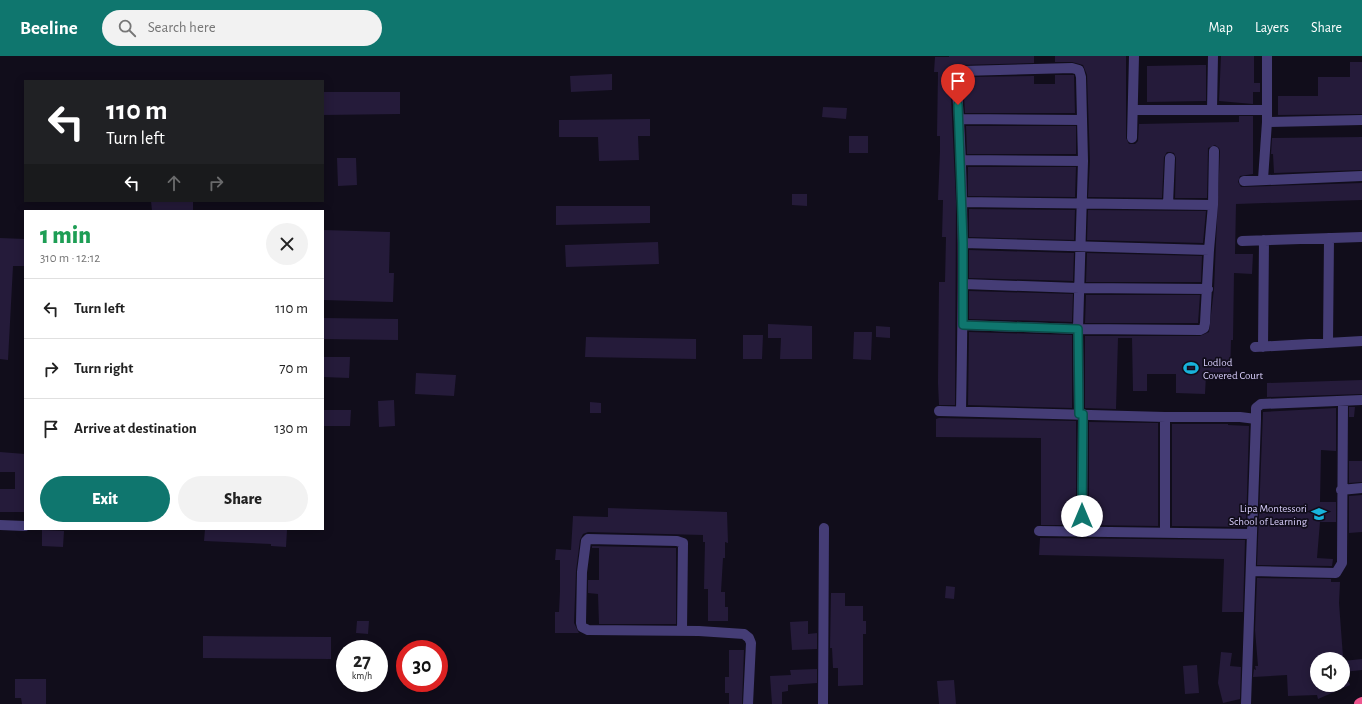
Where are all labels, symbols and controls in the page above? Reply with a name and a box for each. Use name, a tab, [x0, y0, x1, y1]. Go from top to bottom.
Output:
search box	[102, 10, 382, 46]
icon: search	[116, 17, 138, 39]
text: Beeline	[20, 19, 78, 38]
text: Search here	[148, 20, 216, 35]
text: Map	[1208, 21, 1233, 35]
text: Layers	[1255, 21, 1289, 35]
text: Share	[1311, 21, 1342, 35]
pin	[941, 64, 975, 105]
icon: arrive	[947, 70, 969, 92]
icon: left	[40, 96, 92, 148]
text: 110 m	[106, 97, 168, 125]
text: Turn left	[106, 130, 165, 148]
icon: left	[121, 172, 143, 194]
icon: ahead	[163, 172, 185, 194]
icon: right	[205, 172, 227, 194]
button: close	[266, 223, 308, 265]
text: 1 min	[40, 224, 91, 248]
text: 310 m · 12:12	[40, 252, 100, 265]
icon: left	[40, 298, 62, 320]
text: Turn left	[74, 301, 125, 316]
text: 110 m	[275, 301, 308, 316]
place label: Lodlod Covered Court	[1203, 357, 1263, 381]
icon: right	[40, 358, 62, 380]
sports icon: Lodlod Covered Court	[1182, 359, 1200, 377]
text: Turn right	[74, 361, 133, 376]
text: 70 m	[279, 361, 308, 376]
icon: arrive	[40, 418, 62, 440]
text: Arrive at destination	[74, 421, 197, 436]
text: 130 m	[274, 421, 308, 436]
button: Exit	[40, 476, 170, 522]
button: Share	[178, 476, 308, 522]
position arrow	[1061, 495, 1103, 537]
place label: Lipa Montessori School of Learning	[1229, 503, 1308, 527]
school or university icon: Lipa Montessori School of Learning	[1310, 505, 1328, 523]
speed limit sign: 30	[396, 640, 448, 692]
text: 27	[353, 651, 371, 671]
map controls	[1310, 652, 1350, 692]
button: sound	[1310, 652, 1350, 692]
text: km/h	[352, 671, 372, 681]

